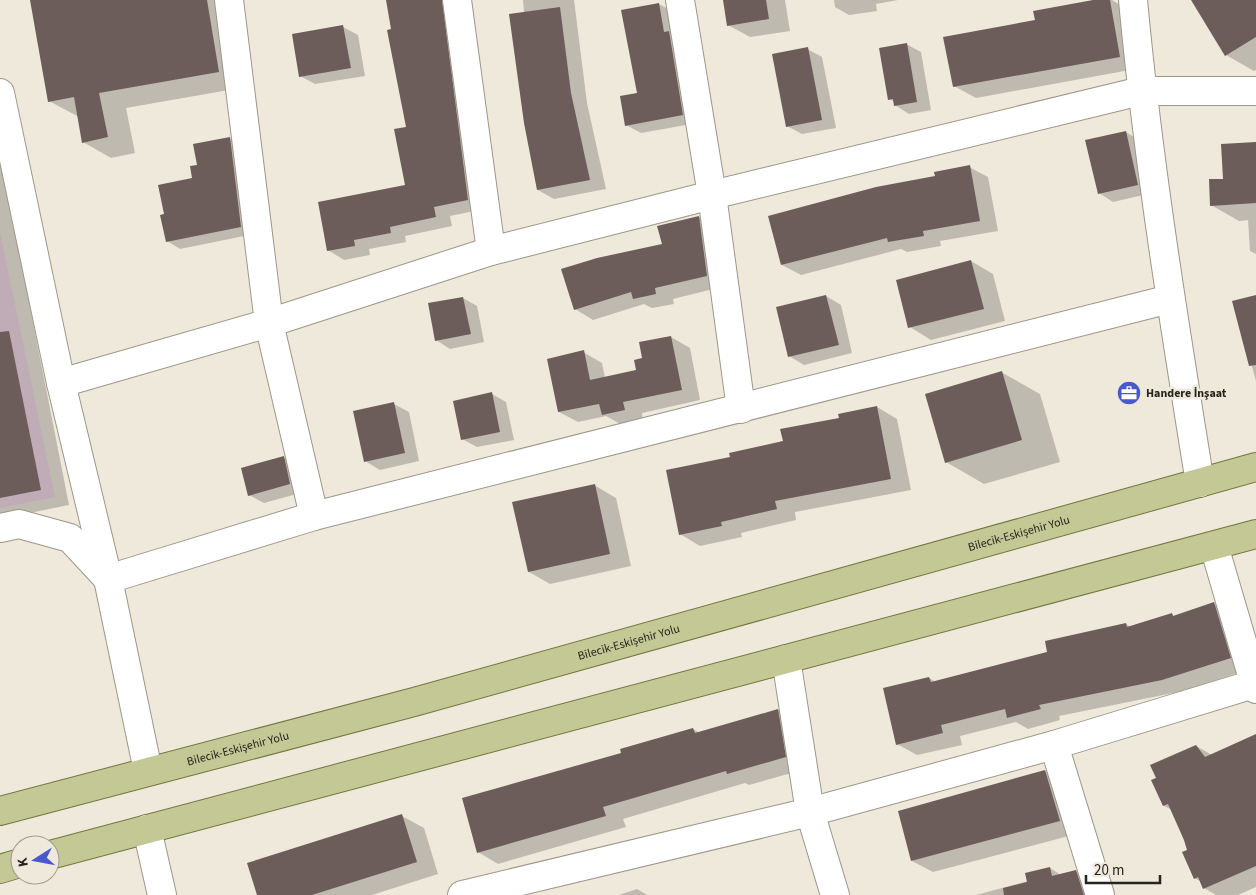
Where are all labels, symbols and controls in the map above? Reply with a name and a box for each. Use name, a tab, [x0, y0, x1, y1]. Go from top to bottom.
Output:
office icon: Handere İnşaat	[1116, 380, 1142, 406]
place label: Handere İnşaat	[1146, 385, 1227, 402]
street label: Bilecik-Eskişehir Yolu	[966, 511, 1072, 556]
street label: Bilecik-Eskişehir Yolu	[576, 620, 682, 665]
street label: Bilecik-Eskişehir Yolu	[185, 727, 291, 770]
north arrow	[10, 835, 60, 885]
scale bar	[1086, 852, 1160, 884]
text: K	[13, 856, 34, 868]
text: 20 m	[1094, 860, 1124, 881]

